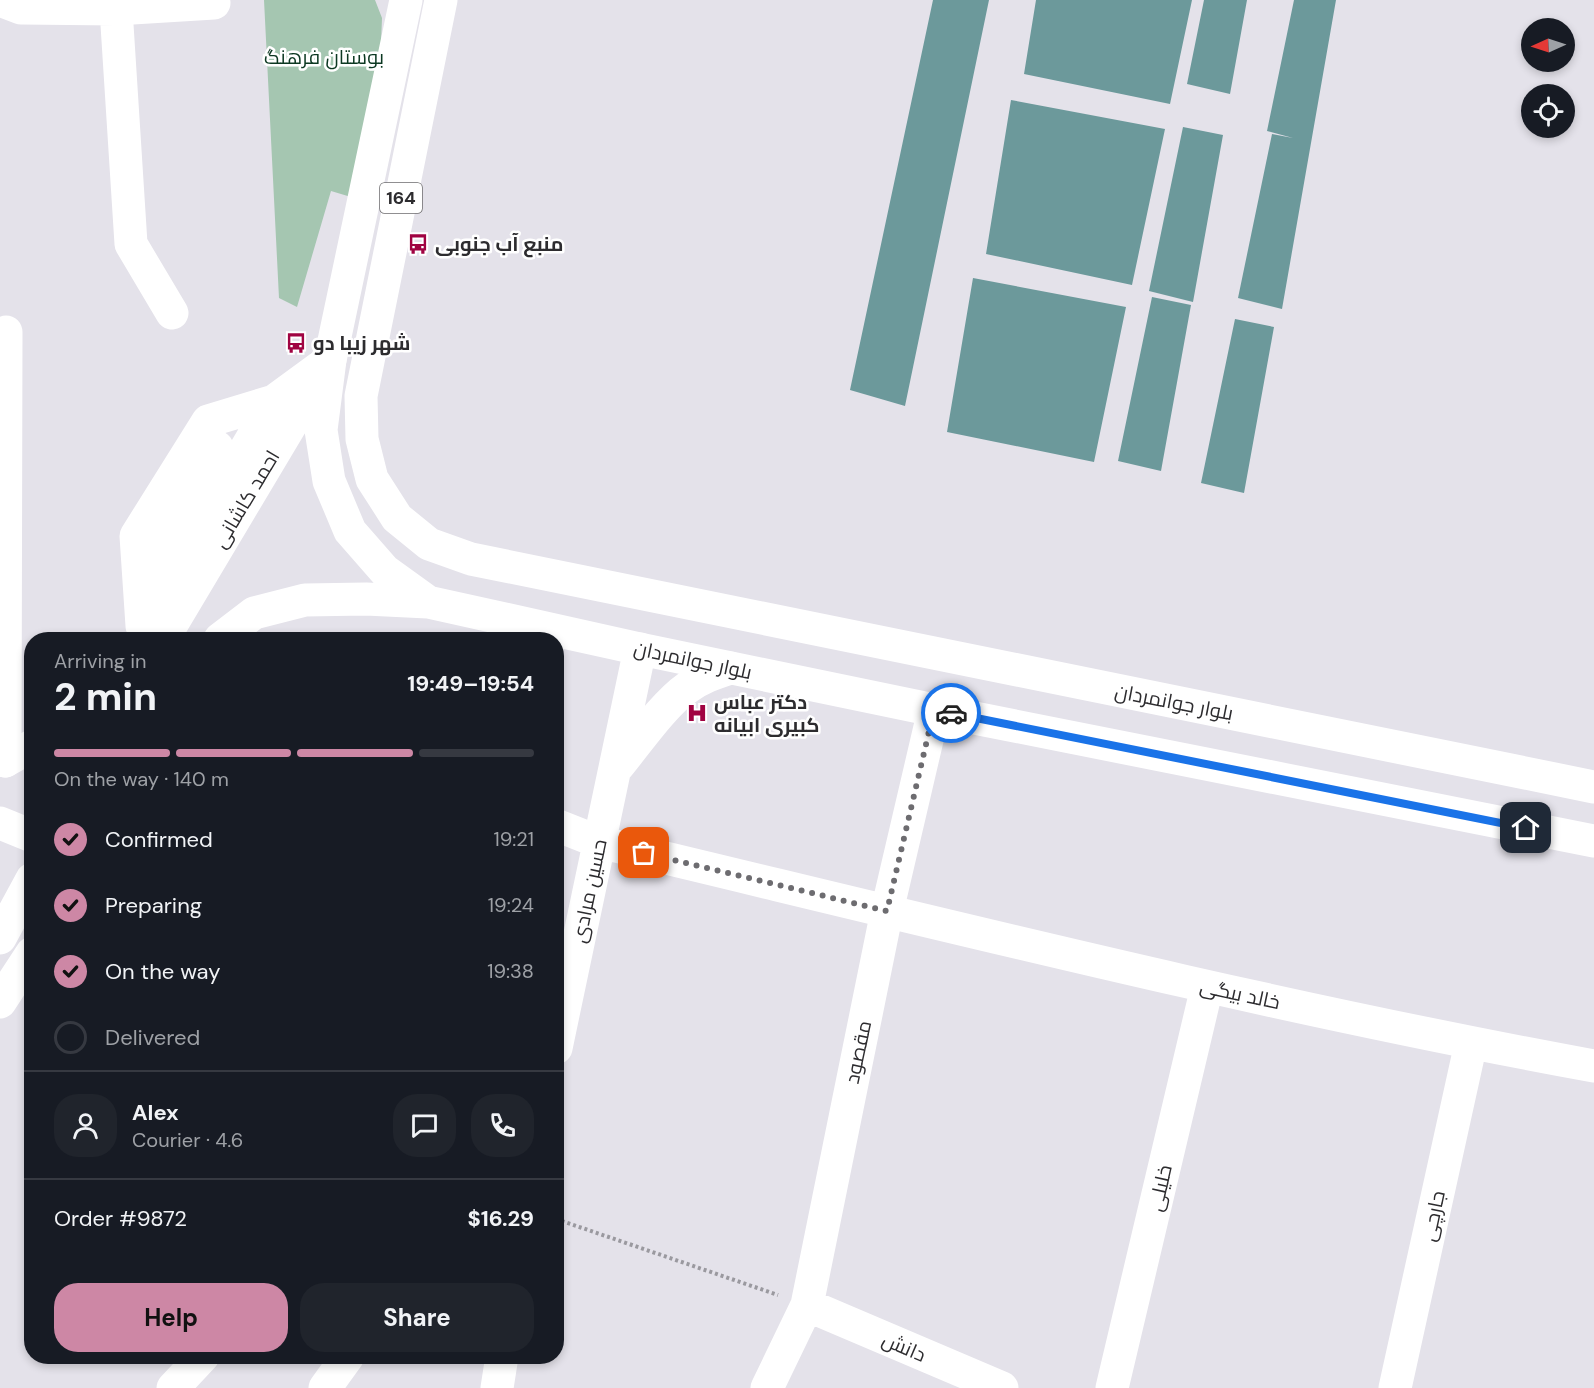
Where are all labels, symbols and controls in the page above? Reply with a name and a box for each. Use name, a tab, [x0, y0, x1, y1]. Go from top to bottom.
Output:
north arrow	[1521, 18, 1575, 72]
map controls	[1521, 18, 1575, 138]
park label: بوستان فرهنگ	[264, 44, 384, 70]
button: locate	[1521, 84, 1575, 138]
road number: 164	[380, 183, 422, 213]
place label: منبع آب جنوبی	[435, 231, 563, 258]
bus stop icon: منبع آب جنوبی	[406, 232, 430, 256]
place label: شهر زیبا دو	[313, 330, 410, 356]
bus stop icon: شهر زیبا دو	[284, 331, 308, 355]
street label: احمد کاشانی	[207, 445, 285, 553]
street label: بلوار جوانمردان	[631, 635, 755, 685]
text: Arriving in	[54, 648, 146, 674]
text: 19:49–19:54	[407, 669, 534, 698]
text: 2 min	[54, 671, 157, 722]
street label: بلوار جوانمردان	[1112, 678, 1236, 726]
courier	[921, 683, 981, 743]
place label: دکتر عباس کبیری ابیانه	[714, 689, 820, 738]
icon: car	[935, 697, 968, 730]
hospital icon: دکتر عباس کبیری ابیانه	[685, 701, 709, 725]
text: On the way · 140 m	[54, 766, 229, 792]
pin	[1500, 802, 1551, 853]
icon: home	[1509, 811, 1542, 844]
icon: check	[54, 823, 87, 856]
text: Confirmed	[105, 825, 213, 854]
text: 19:21	[493, 826, 534, 852]
pin	[618, 827, 669, 878]
icon: bag	[627, 836, 660, 869]
street label: حسین مرادی	[565, 837, 613, 945]
icon: check	[54, 889, 87, 922]
text: Preparing	[105, 891, 202, 920]
text: 19:24	[488, 892, 534, 918]
icon: check	[54, 955, 87, 988]
text: On the way	[105, 957, 220, 986]
text: 19:38	[487, 958, 534, 984]
street label: خالد بیگی	[1197, 973, 1283, 1015]
street label: مقصود	[839, 1018, 877, 1086]
text: Delivered	[105, 1023, 200, 1052]
button: person	[54, 1094, 117, 1157]
button: chat	[393, 1094, 456, 1157]
button: phone	[471, 1094, 534, 1157]
text: Alex	[132, 1098, 179, 1127]
text: Courier · 4.6	[132, 1127, 243, 1153]
street label: خلیلی	[1142, 1162, 1178, 1214]
street label: جارچی	[1415, 1188, 1451, 1244]
text: Order #9872	[54, 1204, 187, 1233]
text: $16.29	[467, 1204, 534, 1233]
button: Help	[54, 1283, 288, 1352]
button: Share	[300, 1283, 534, 1352]
street label: دانش	[878, 1326, 930, 1368]

